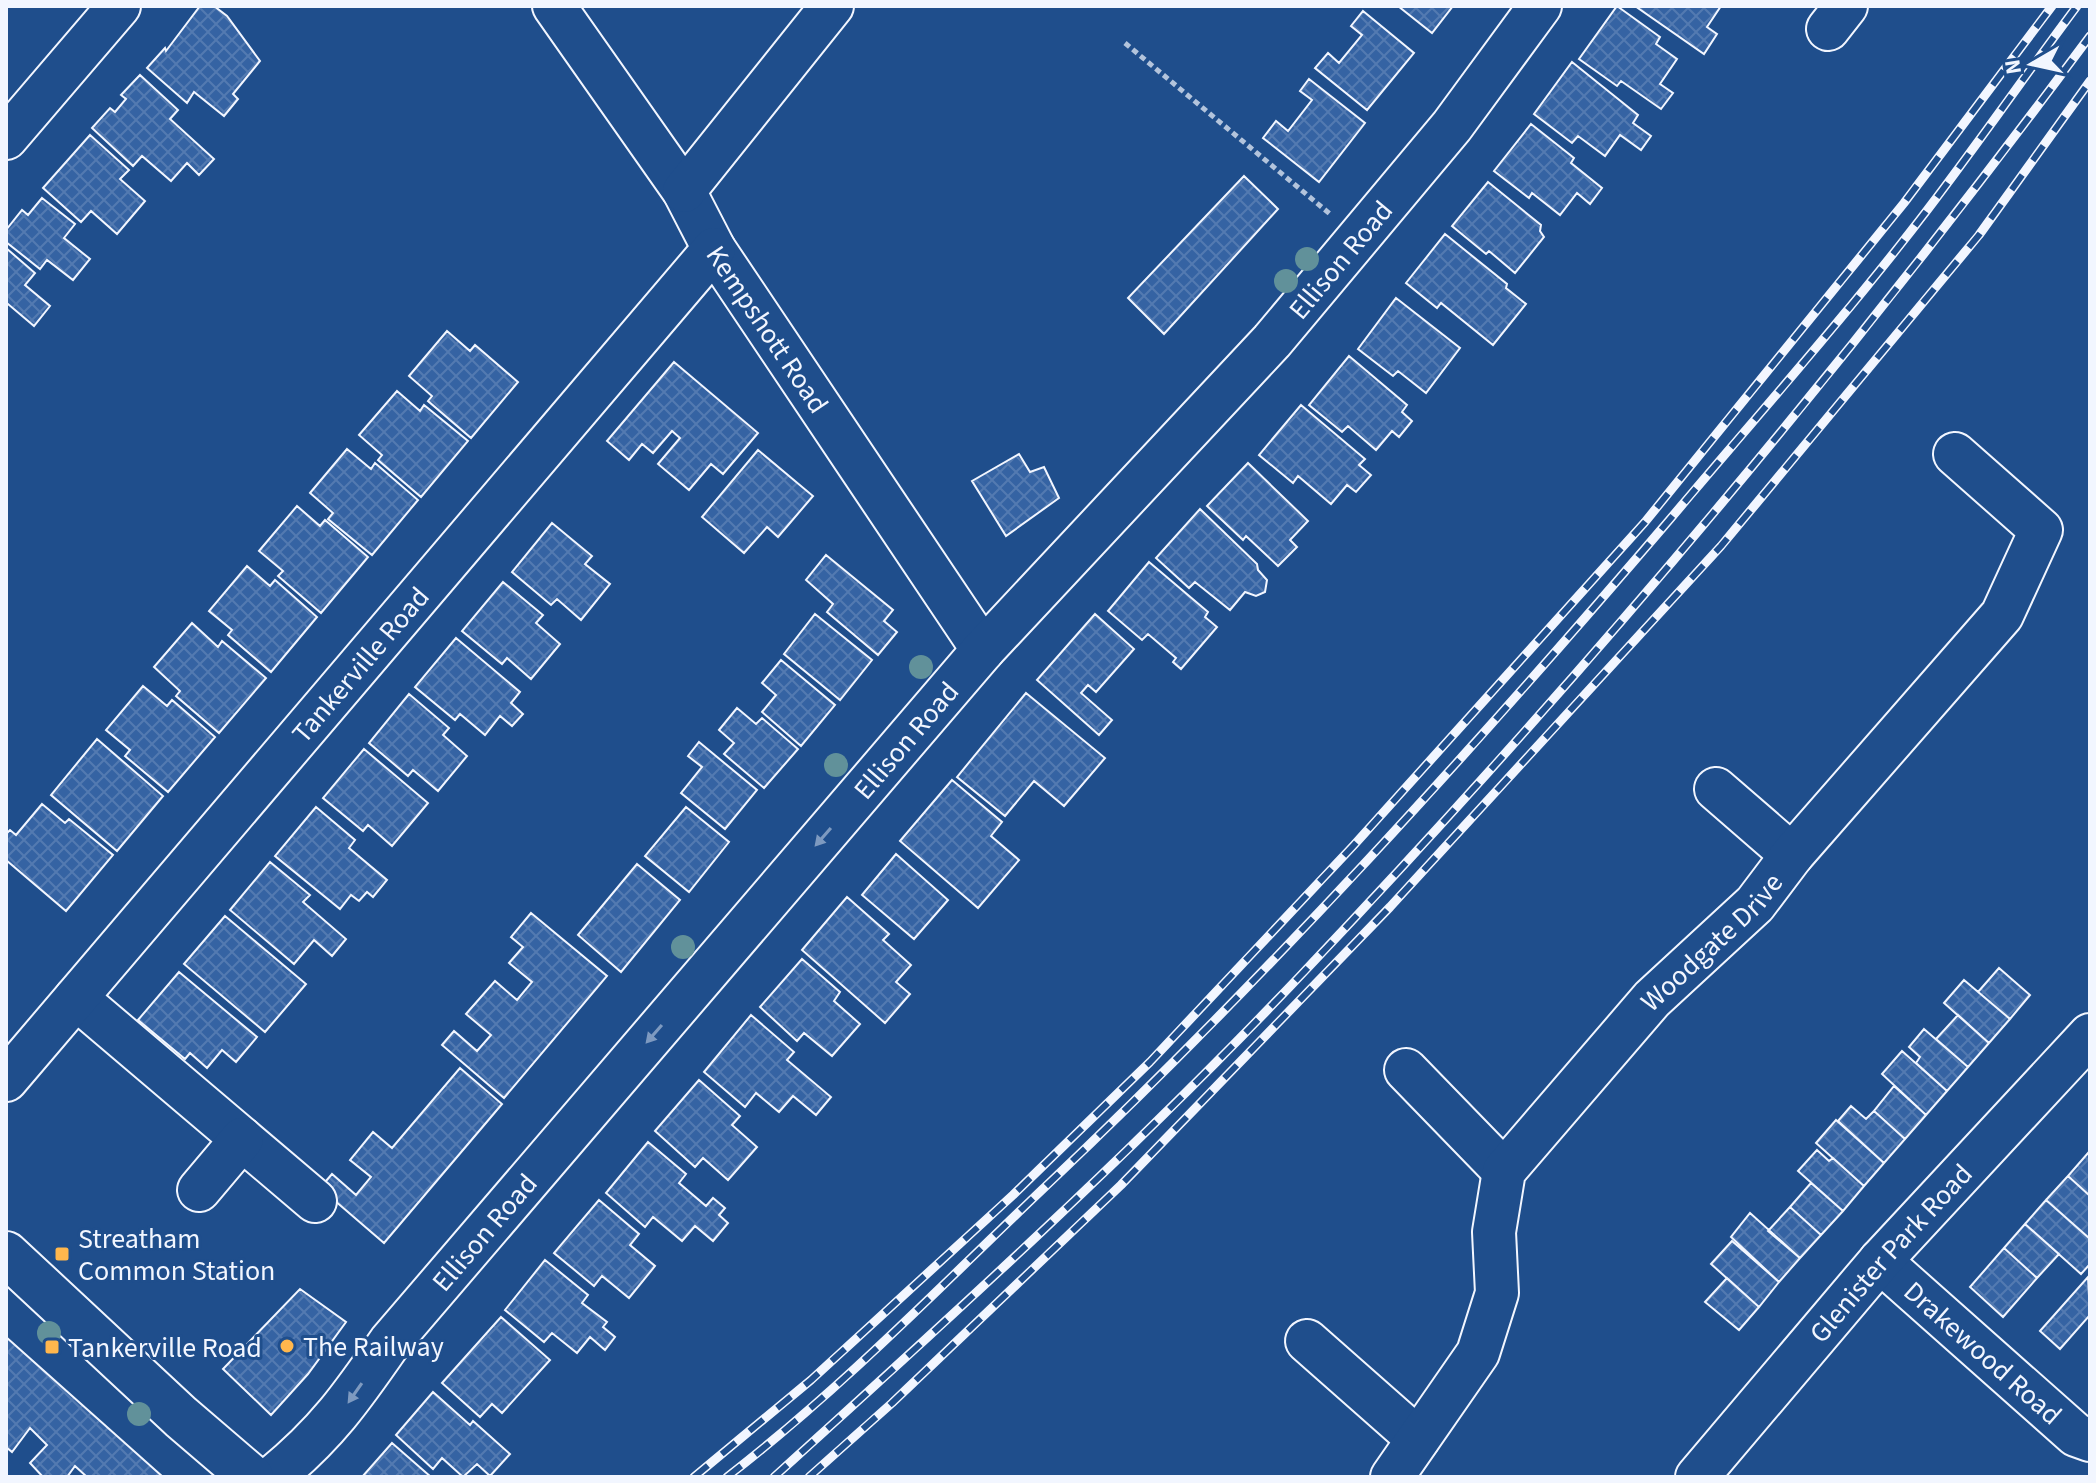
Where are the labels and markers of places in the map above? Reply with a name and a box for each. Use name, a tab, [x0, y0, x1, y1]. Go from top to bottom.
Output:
place label: Streatham Common Station	[78, 1219, 275, 1291]
marker: Streatham Common Station	[53, 1245, 71, 1263]
place label: The Railway	[303, 1327, 444, 1367]
place label: Tankerville Road	[68, 1328, 262, 1368]
marker: The Railway	[278, 1337, 296, 1355]
marker: Tankerville Road	[43, 1338, 61, 1356]

